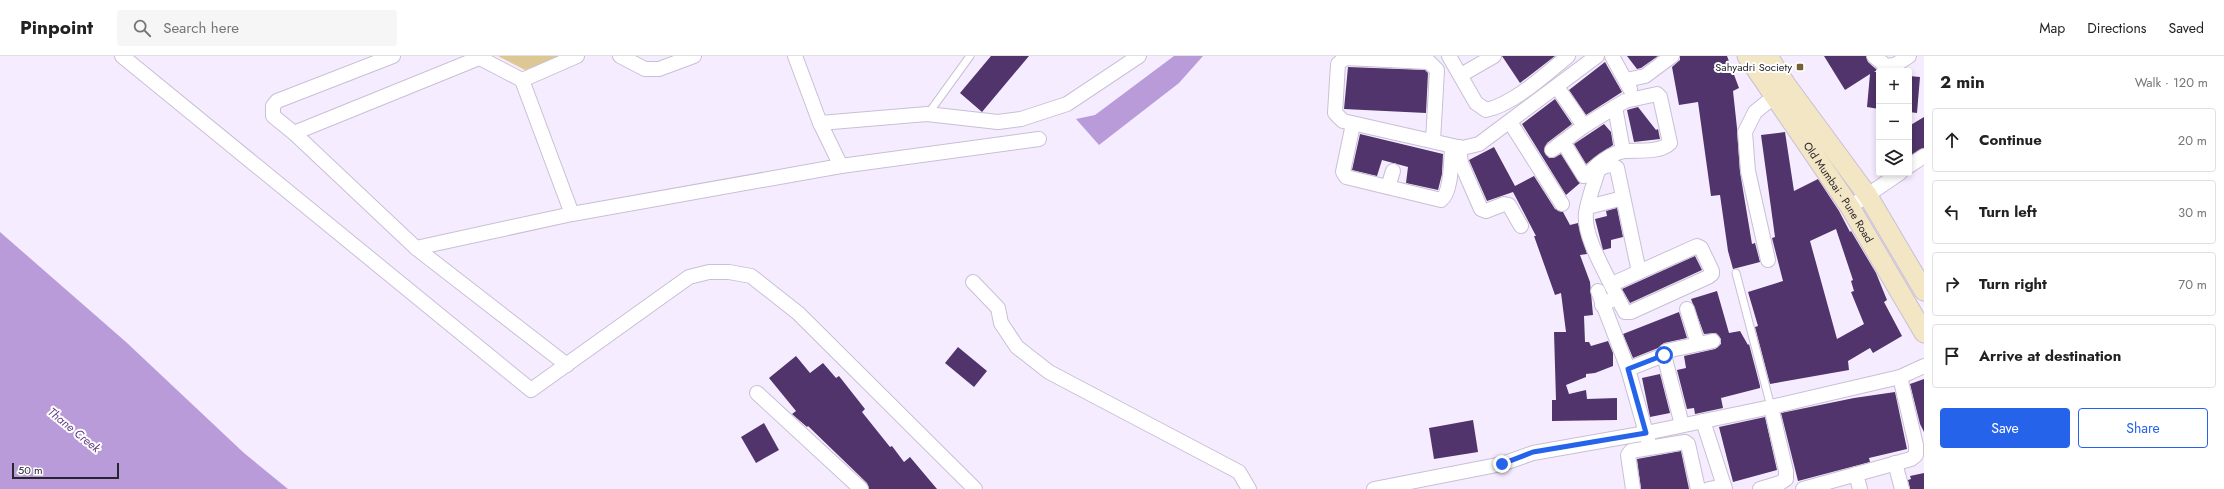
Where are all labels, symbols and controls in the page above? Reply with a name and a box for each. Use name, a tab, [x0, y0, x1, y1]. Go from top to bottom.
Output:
search box	[117, 10, 397, 46]
text: Pinpoint	[20, 14, 93, 41]
icon: search	[131, 17, 153, 39]
text: Search here	[163, 17, 239, 39]
text: Map	[2039, 18, 2065, 38]
text: Directions	[2087, 18, 2147, 38]
text: Saved	[2169, 18, 2204, 38]
place label: Sahyadri Society	[1715, 59, 1792, 75]
marker: Sahyadri Society	[1795, 62, 1805, 72]
map controls	[1876, 68, 1912, 176]
button: +	[1876, 68, 1912, 104]
text: 2 min	[1940, 70, 1985, 94]
text: Walk · 120 m	[2135, 73, 2208, 92]
button: −	[1876, 104, 1912, 140]
icon: ahead	[1941, 129, 1963, 151]
text: Continue	[1979, 129, 2042, 151]
text: 20 m	[2178, 131, 2207, 150]
street label: Old Mumbai - Pune Road	[1800, 138, 1877, 246]
button: layers	[1876, 140, 1912, 176]
icon: left	[1941, 201, 1963, 223]
text: Turn left	[1979, 201, 2037, 223]
text: 30 m	[2178, 203, 2207, 222]
icon: right	[1941, 273, 1963, 295]
text: Turn right	[1979, 273, 2047, 295]
text: 70 m	[2178, 275, 2207, 294]
icon: arrive	[1941, 345, 1963, 367]
text: Arrive at destination	[1979, 345, 2121, 367]
route start	[1655, 346, 1673, 364]
water label: Thane Creek	[44, 403, 105, 457]
button: Save	[1940, 408, 2070, 448]
button: Share	[2078, 408, 2208, 448]
route end	[1493, 455, 1511, 473]
scale bar	[12, 461, 119, 480]
text: 50 m	[18, 462, 43, 478]

